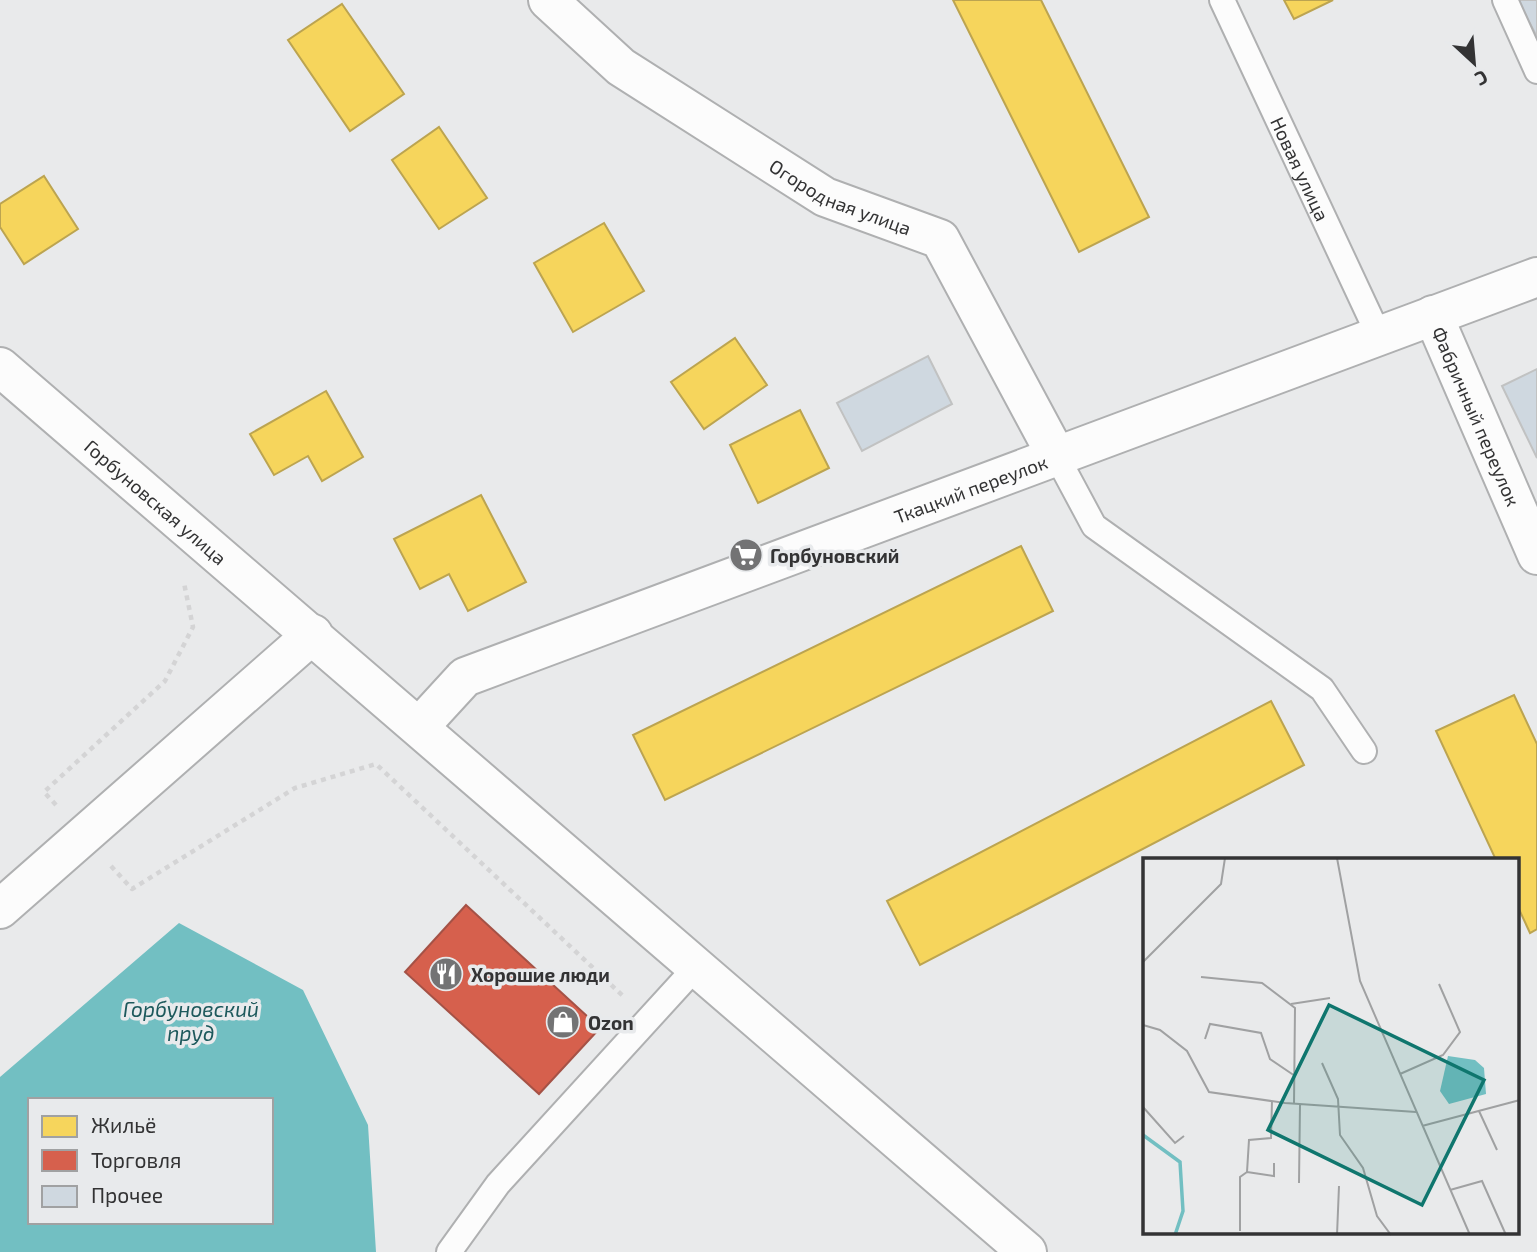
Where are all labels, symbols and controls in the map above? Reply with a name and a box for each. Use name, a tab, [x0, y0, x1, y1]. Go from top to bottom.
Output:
north arrow	[1439, 28, 1509, 98]
text: С	[1472, 66, 1492, 92]
street label: Новая улица	[1267, 113, 1335, 224]
street label: Огородная улица	[766, 153, 915, 239]
street label: Фабричный переулок	[1428, 323, 1526, 509]
street label: Горбуновская улица	[80, 434, 232, 569]
street label: Ткацкий переулок	[891, 449, 1050, 527]
supermarket icon: Горбуновский	[727, 536, 765, 574]
place label: Горбуновский	[770, 544, 899, 567]
inset map	[1143, 858, 1520, 1234]
restaurant icon: Хорошие люди	[427, 955, 465, 993]
place label: Хорошие люди	[471, 963, 610, 986]
water label: Горбуновский пруд	[123, 996, 259, 1045]
shop icon: Ozon	[544, 1003, 582, 1041]
place label: Ozon	[588, 1011, 634, 1034]
legend	[28, 1098, 273, 1224]
text: Жильё	[91, 1112, 156, 1137]
text: Торговля	[91, 1147, 181, 1172]
text: Прочее	[91, 1182, 163, 1207]

